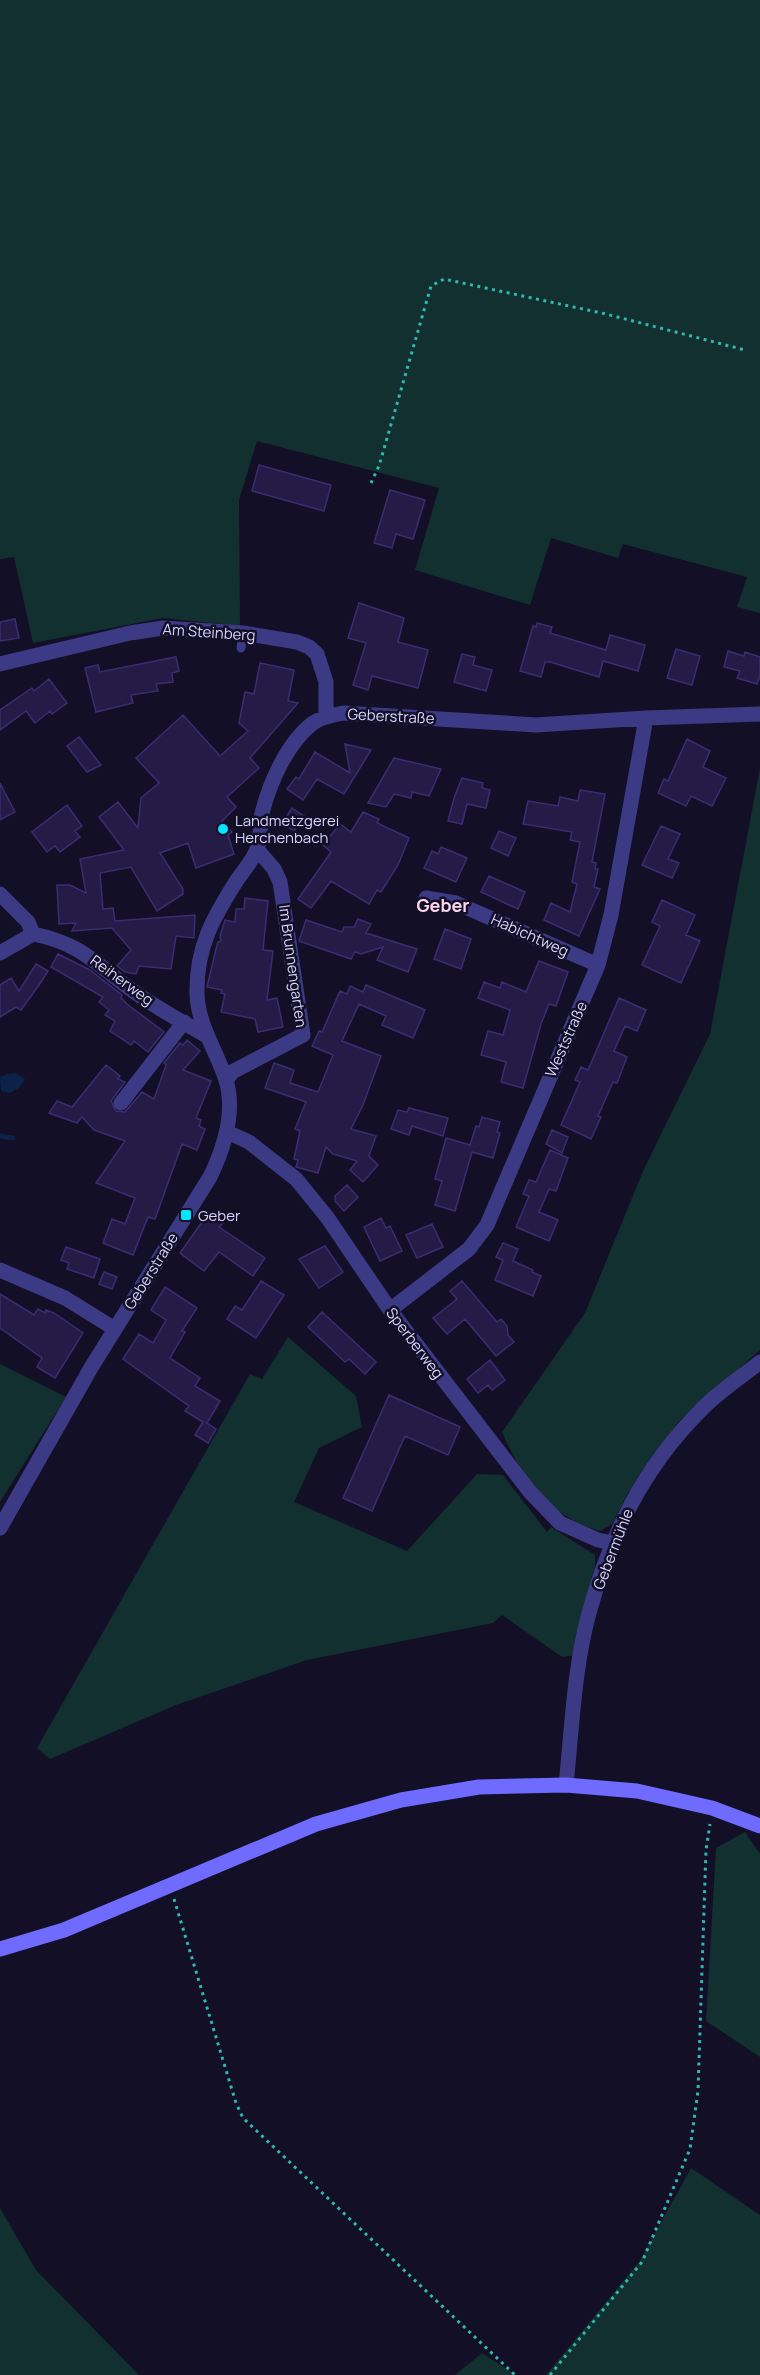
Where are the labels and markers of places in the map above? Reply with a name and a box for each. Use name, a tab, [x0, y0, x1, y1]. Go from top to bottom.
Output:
place label: Landmetzgerei Herchenbach	[235, 810, 339, 848]
marker: Landmetzgerei Herchenbach	[216, 822, 230, 836]
place label: Geber	[198, 1205, 241, 1226]
marker: Geber	[179, 1208, 193, 1222]

